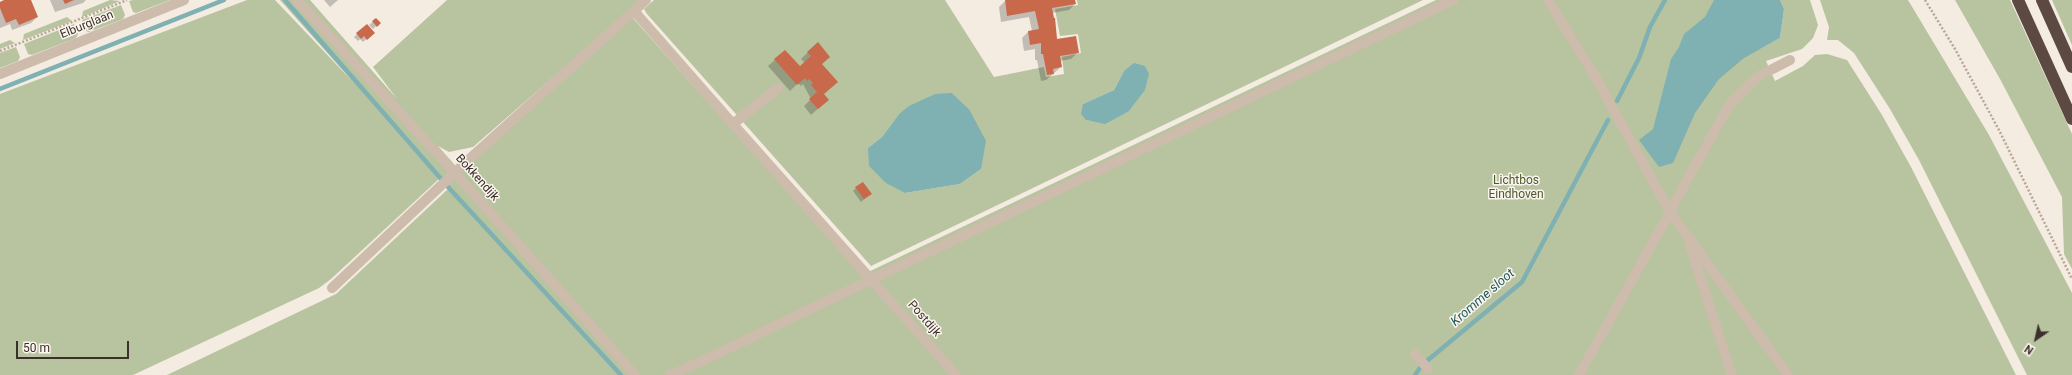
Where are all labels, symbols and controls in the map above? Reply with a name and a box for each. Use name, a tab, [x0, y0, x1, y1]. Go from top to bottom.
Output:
street label: Elburglaan	[58, 8, 116, 42]
street label: Bokkendijk	[452, 152, 502, 204]
park label: Lichtbos Eindhoven	[1488, 174, 1544, 202]
water label: Kromme sloot	[1448, 266, 1518, 330]
street label: Postdijk	[904, 298, 944, 340]
north arrow	[2016, 319, 2056, 359]
scale bar	[18, 333, 131, 359]
text: 50 m	[23, 341, 50, 355]
text: N	[2022, 342, 2036, 357]

